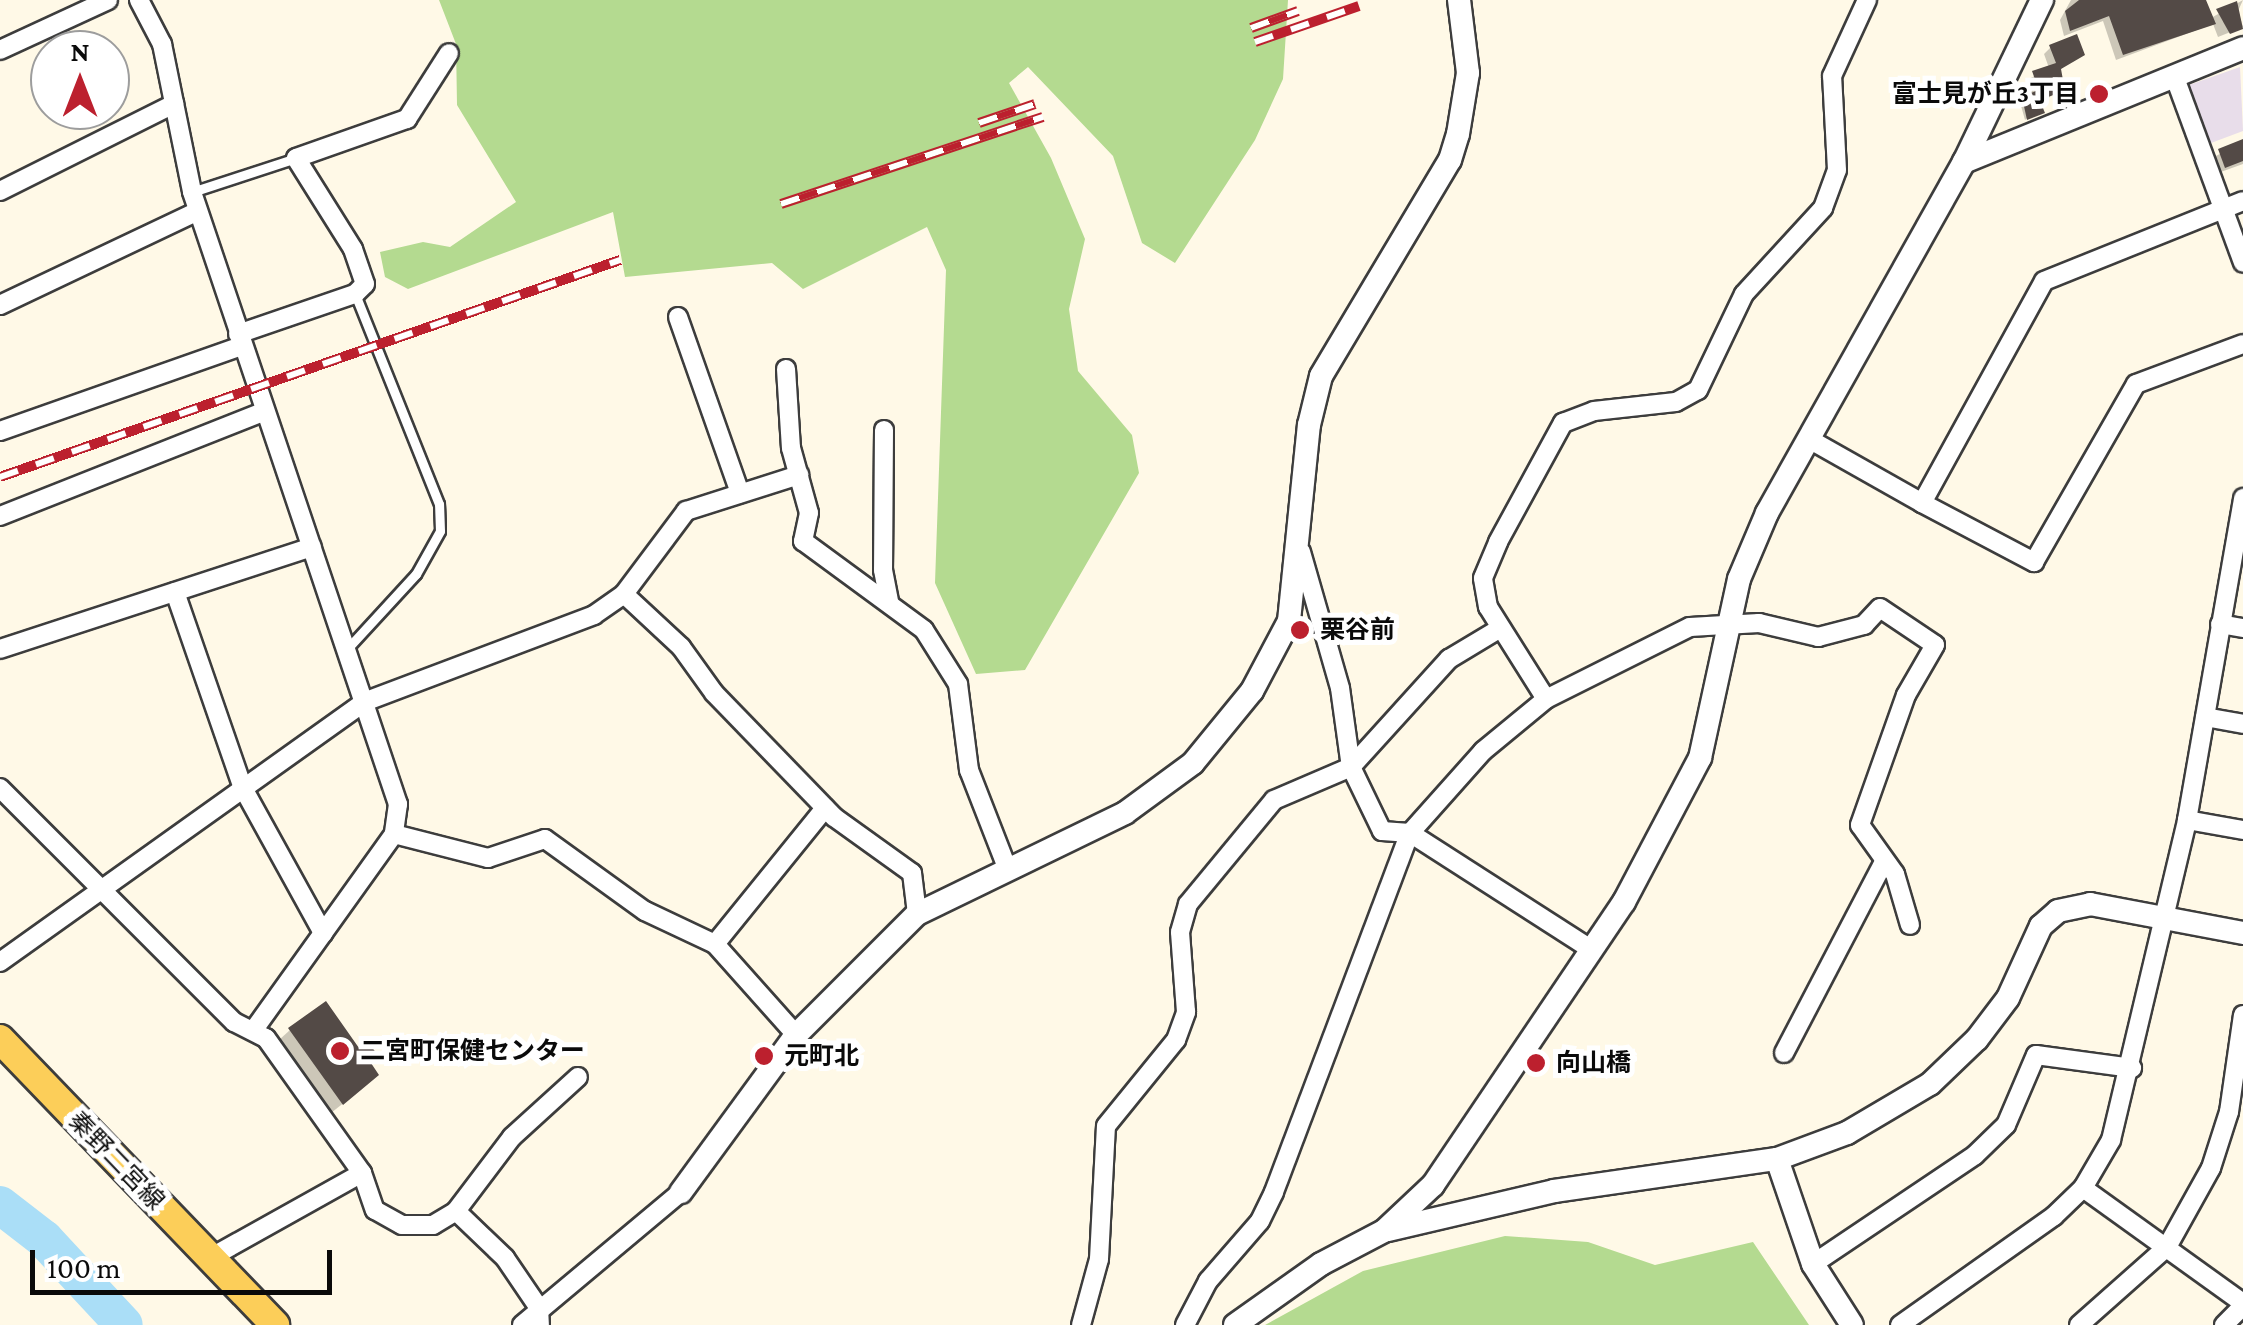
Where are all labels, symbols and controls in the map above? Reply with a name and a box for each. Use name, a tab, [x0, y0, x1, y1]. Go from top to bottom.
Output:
north arrow	[30, 30, 130, 130]
text: N	[70, 36, 90, 67]
place label: 富士見が丘3丁目	[1892, 79, 2079, 109]
marker: 富士見が丘3丁目	[2088, 83, 2110, 105]
place label: 栗谷前	[1320, 615, 1395, 645]
marker: 栗谷前	[1289, 619, 1311, 641]
place label: 二宮町保健センター	[360, 1036, 585, 1066]
marker: 二宮町保健センター	[329, 1040, 351, 1062]
place label: 元町北	[784, 1041, 859, 1071]
marker: 元町北	[753, 1045, 775, 1067]
place label: 向山橋	[1556, 1048, 1631, 1078]
marker: 向山橋	[1525, 1052, 1547, 1074]
street label: 秦野二宮線	[62, 1106, 170, 1216]
scale bar	[35, 1230, 338, 1292]
text: 100 m	[47, 1251, 121, 1284]

